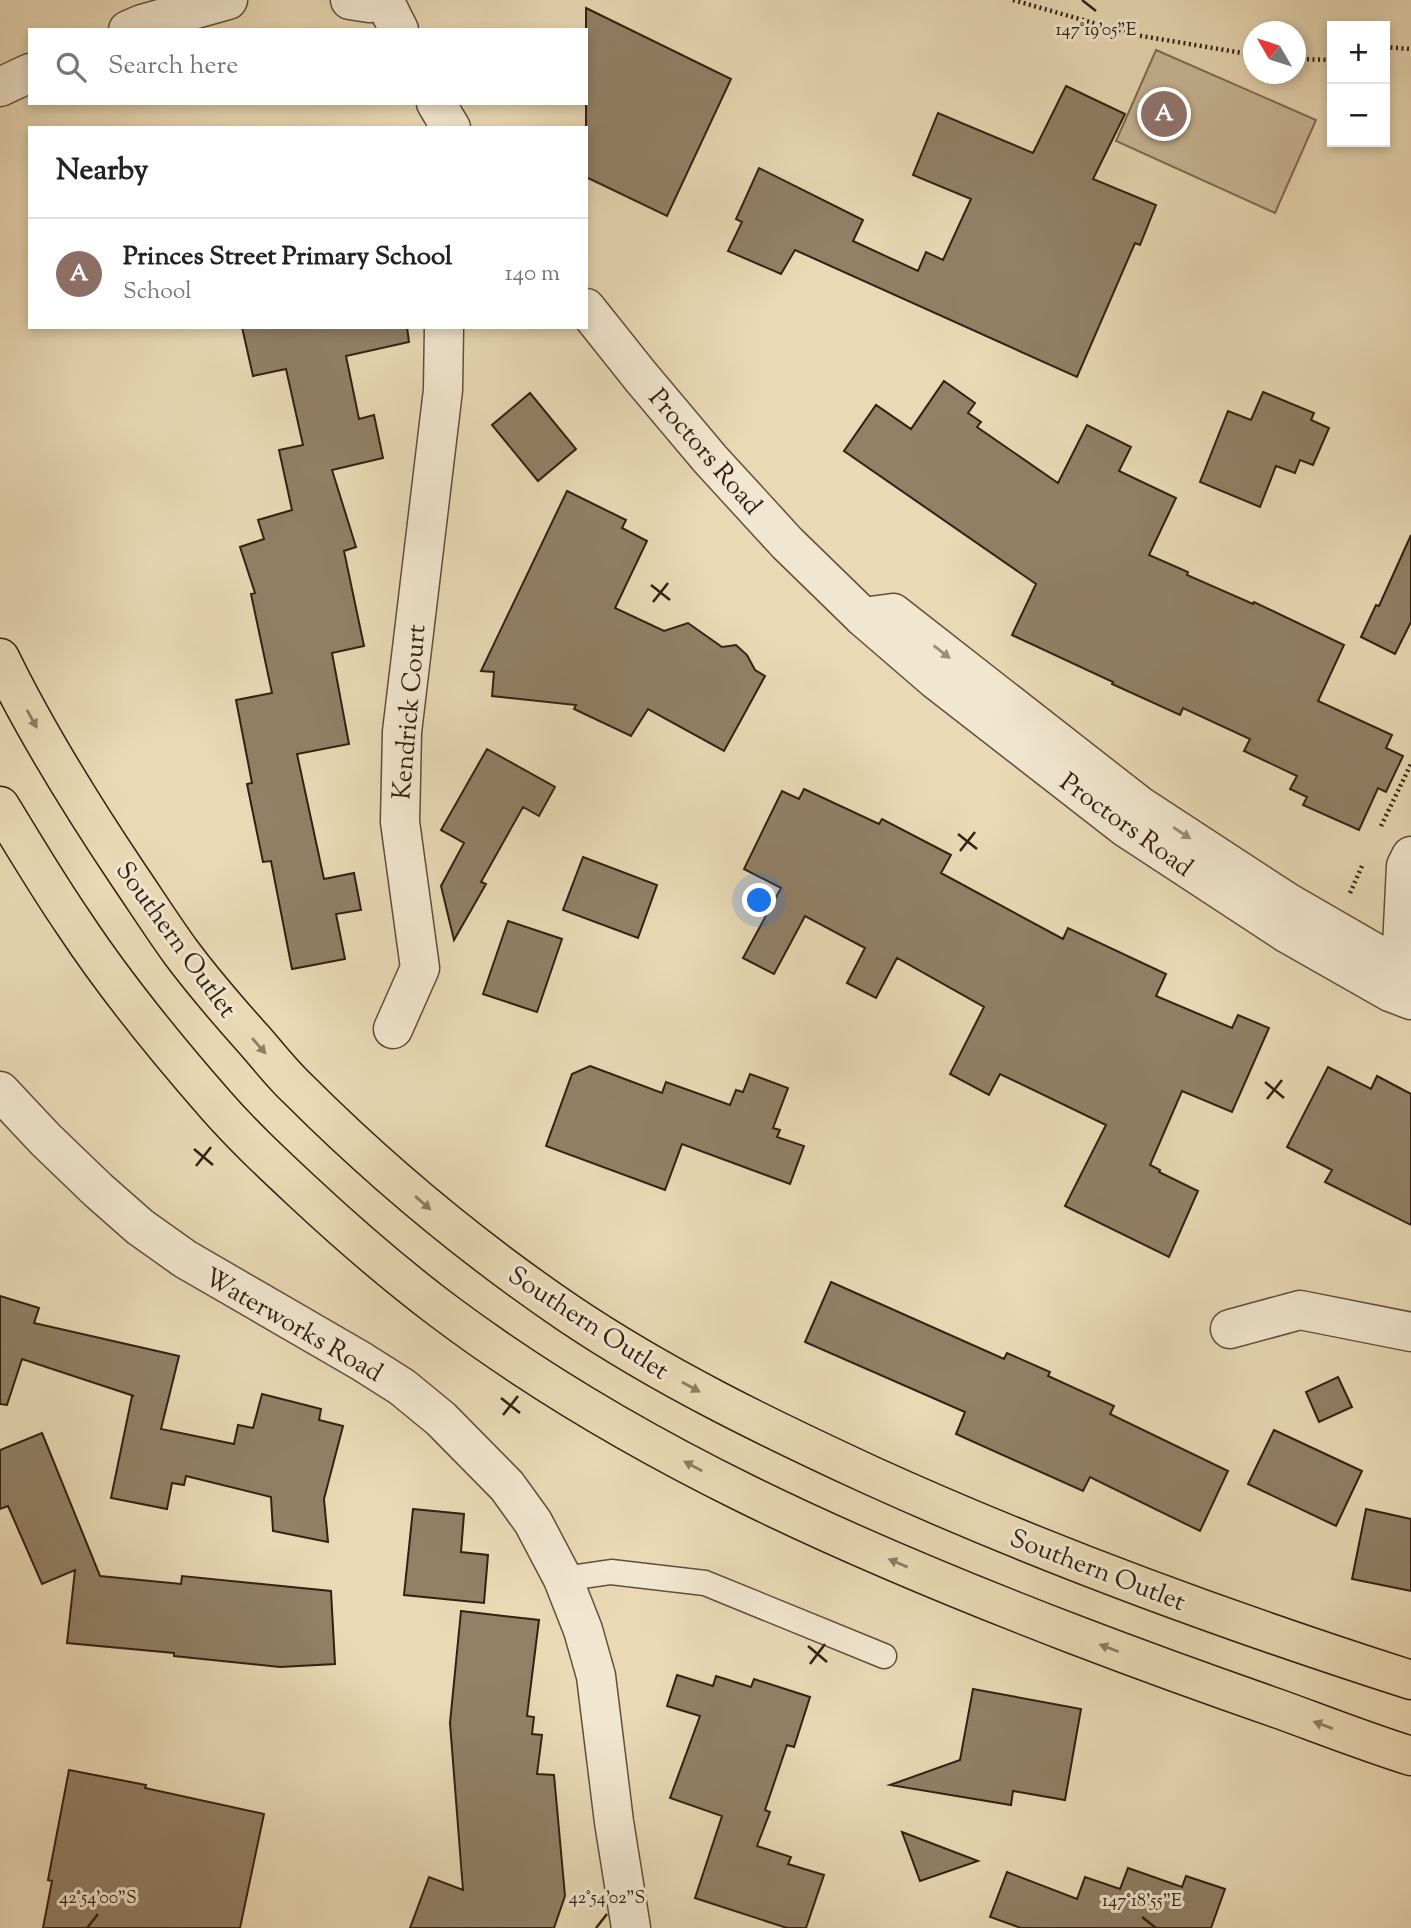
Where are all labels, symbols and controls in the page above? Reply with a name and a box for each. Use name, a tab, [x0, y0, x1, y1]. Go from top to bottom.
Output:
text: 147°19'05"E	[1055, 18, 1137, 44]
north arrow	[1243, 21, 1306, 84]
map controls	[1327, 21, 1390, 147]
button: +	[1327, 21, 1390, 84]
search box	[28, 28, 588, 105]
icon: search	[52, 48, 90, 86]
text: Search here	[108, 48, 238, 85]
button: −	[1327, 84, 1390, 147]
pin: A	[1141, 88, 1187, 140]
text: Nearby	[56, 150, 148, 193]
text: Princes Street Primary School	[123, 239, 452, 276]
text: A	[70, 258, 88, 291]
text: 140 m	[505, 258, 560, 291]
text: School	[123, 276, 192, 309]
street label: Proctors Road	[639, 381, 770, 524]
street label: Kendrick Court	[384, 623, 437, 801]
one-way arrow	[933, 644, 951, 658]
one-way arrow	[26, 709, 38, 729]
street label: Proctors Road	[1051, 765, 1200, 887]
one-way arrow	[1172, 827, 1191, 840]
street label: Southern Outlet	[106, 855, 244, 1026]
your location	[742, 883, 776, 917]
one-way arrow	[251, 1037, 267, 1055]
one-way arrow	[414, 1195, 432, 1211]
street label: Southern Outlet	[500, 1258, 675, 1390]
street label: Waterworks Road	[197, 1260, 389, 1393]
one-way arrow	[681, 1381, 701, 1392]
one-way arrow	[683, 1460, 702, 1472]
street label: Southern Outlet	[1004, 1521, 1190, 1622]
one-way arrow	[888, 1557, 908, 1569]
one-way arrow	[1099, 1642, 1120, 1653]
one-way arrow	[1313, 1719, 1334, 1730]
text: 42°54'00"S	[59, 1886, 137, 1912]
text: 42°54'02"S	[569, 1886, 645, 1912]
text: 147°18'55"E	[1102, 1889, 1182, 1915]

